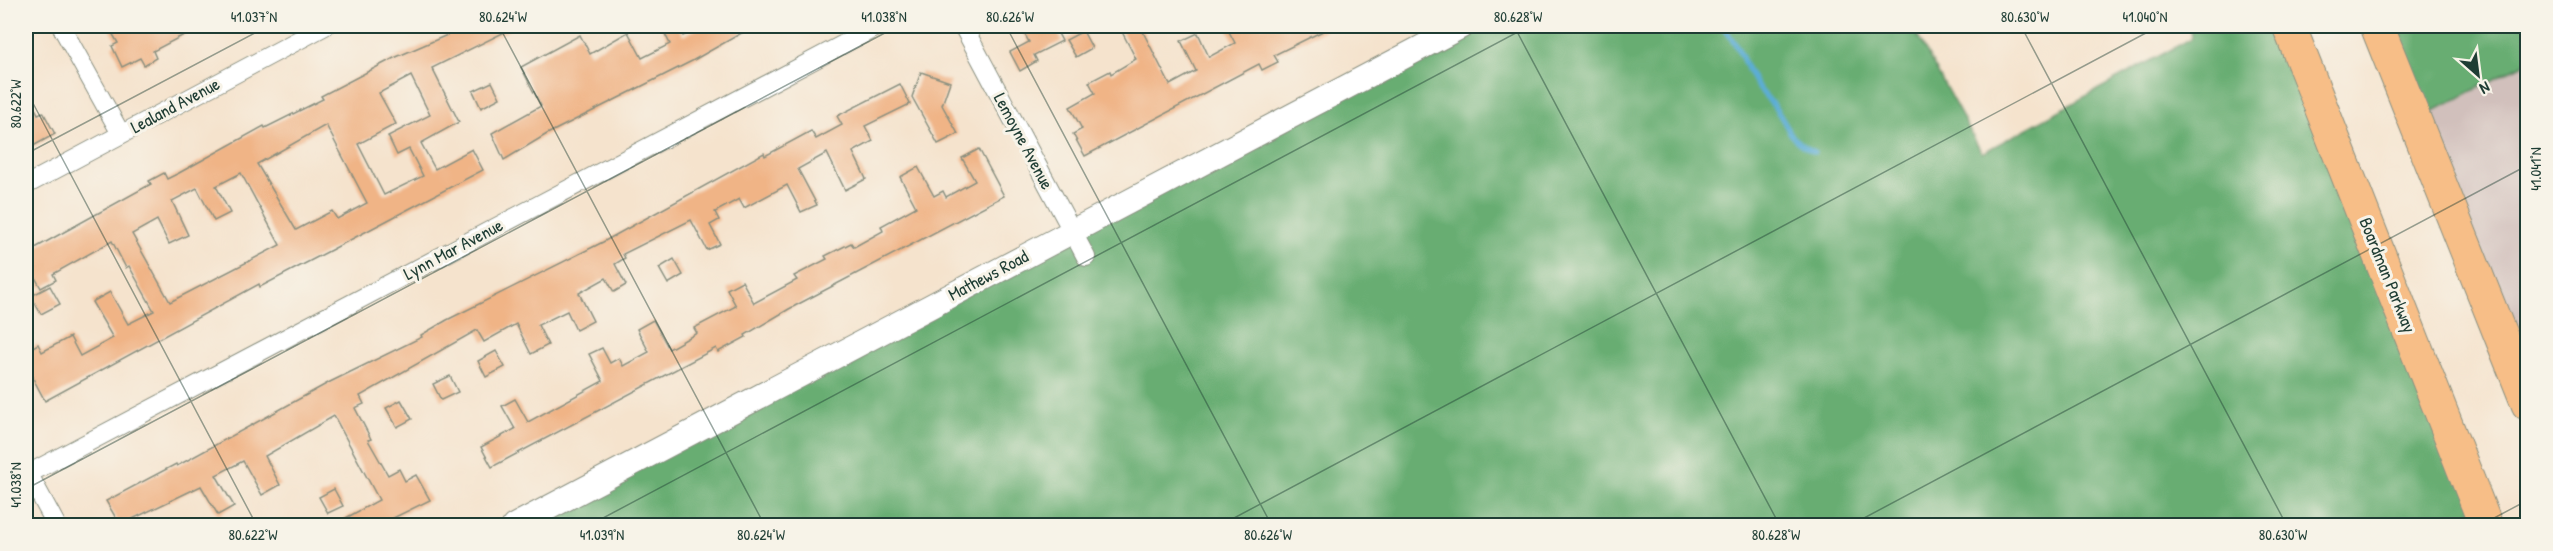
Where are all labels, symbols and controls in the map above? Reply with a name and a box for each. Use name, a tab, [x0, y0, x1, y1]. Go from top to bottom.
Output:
text: 41.037°N	[231, 6, 277, 27]
text: 80.624°W	[479, 6, 528, 27]
text: 41.038°N	[861, 6, 907, 27]
text: 80.626°W	[986, 6, 1035, 27]
text: 80.628°W	[1494, 6, 1543, 27]
text: 80.630°W	[2001, 6, 2050, 27]
text: 41.040°N	[2123, 6, 2167, 27]
north arrow	[2448, 45, 2508, 105]
street label: Lealand Avenue	[126, 71, 224, 139]
text: N	[2476, 77, 2494, 100]
text: 80.622°W	[5, 79, 26, 129]
street label: Lemoyne Avenue	[988, 88, 1060, 194]
text: 41.041°N	[2525, 147, 2546, 191]
street label: Lynn Mar Avenue	[399, 212, 507, 286]
street label: Boardman Parkway	[2354, 214, 2423, 337]
street label: Mathews Road	[943, 243, 1033, 307]
text: 41.038°N	[5, 462, 26, 508]
text: 80.622°W	[228, 524, 278, 545]
text: 41.039°N	[580, 524, 624, 545]
text: 80.624°W	[737, 524, 786, 545]
text: 80.626°W	[1244, 524, 1293, 545]
text: 80.628°W	[1752, 524, 1801, 545]
text: 80.630°W	[2259, 524, 2308, 545]

